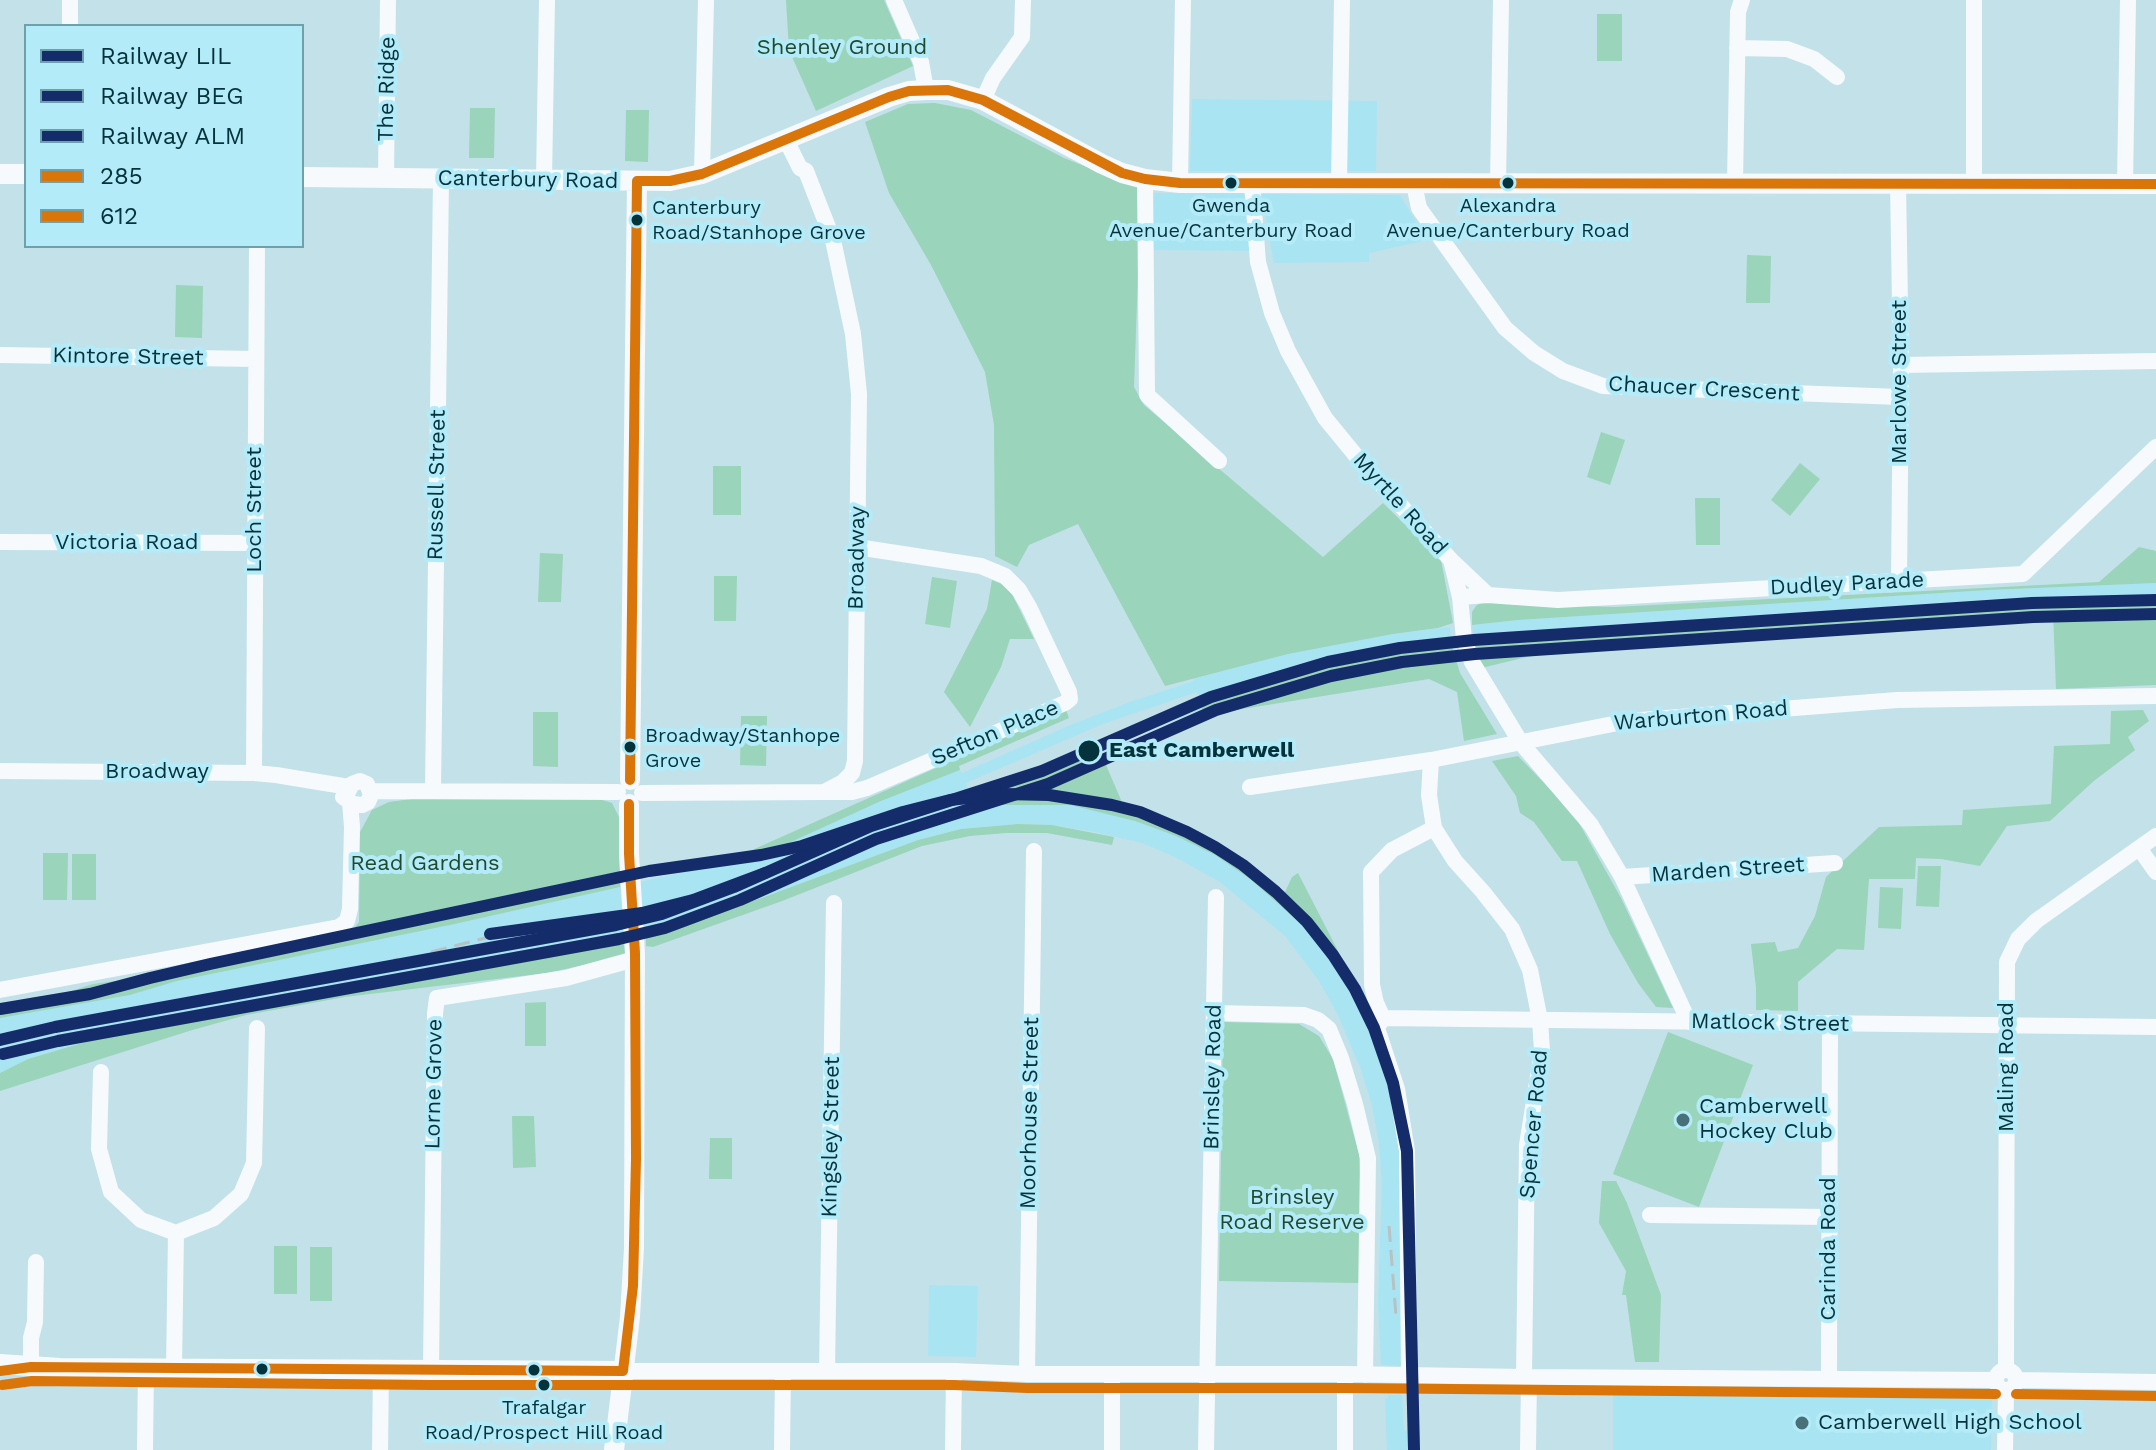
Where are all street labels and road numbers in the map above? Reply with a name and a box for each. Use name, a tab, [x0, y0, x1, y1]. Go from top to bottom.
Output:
street label: The Ridge	[373, 36, 401, 142]
street label: Canterbury Road	[437, 165, 619, 195]
street label: Marlowe Street	[1887, 300, 1913, 464]
street label: Kintore Street	[52, 342, 204, 372]
street label: Chaucer Crescent	[1607, 371, 1801, 407]
street label: Russell Street	[422, 409, 452, 561]
street label: Loch Street	[242, 447, 268, 573]
street label: Myrtle Road	[1347, 447, 1453, 561]
street label: Broadway	[843, 506, 871, 610]
street label: Victoria Road	[55, 530, 199, 556]
street label: Dudley Parade	[1769, 567, 1925, 601]
street label: Sefton Place	[928, 694, 1062, 772]
street label: Warburton Road	[1613, 695, 1789, 737]
street label: Broadway	[105, 759, 209, 785]
street label: Marden Street	[1650, 851, 1806, 889]
street label: Maling Road	[1994, 1002, 2020, 1132]
street label: Brinsley Road	[1199, 1004, 1227, 1150]
street label: Matlock Street	[1691, 1008, 1849, 1038]
street label: Moorhouse Street	[1015, 1017, 1045, 1209]
street label: Lorne Grove	[420, 1018, 448, 1150]
street label: Spencer Road	[1514, 1048, 1554, 1200]
street label: Kingsley Street	[816, 1056, 846, 1218]
street label: Carinda Road	[1816, 1177, 1842, 1321]

